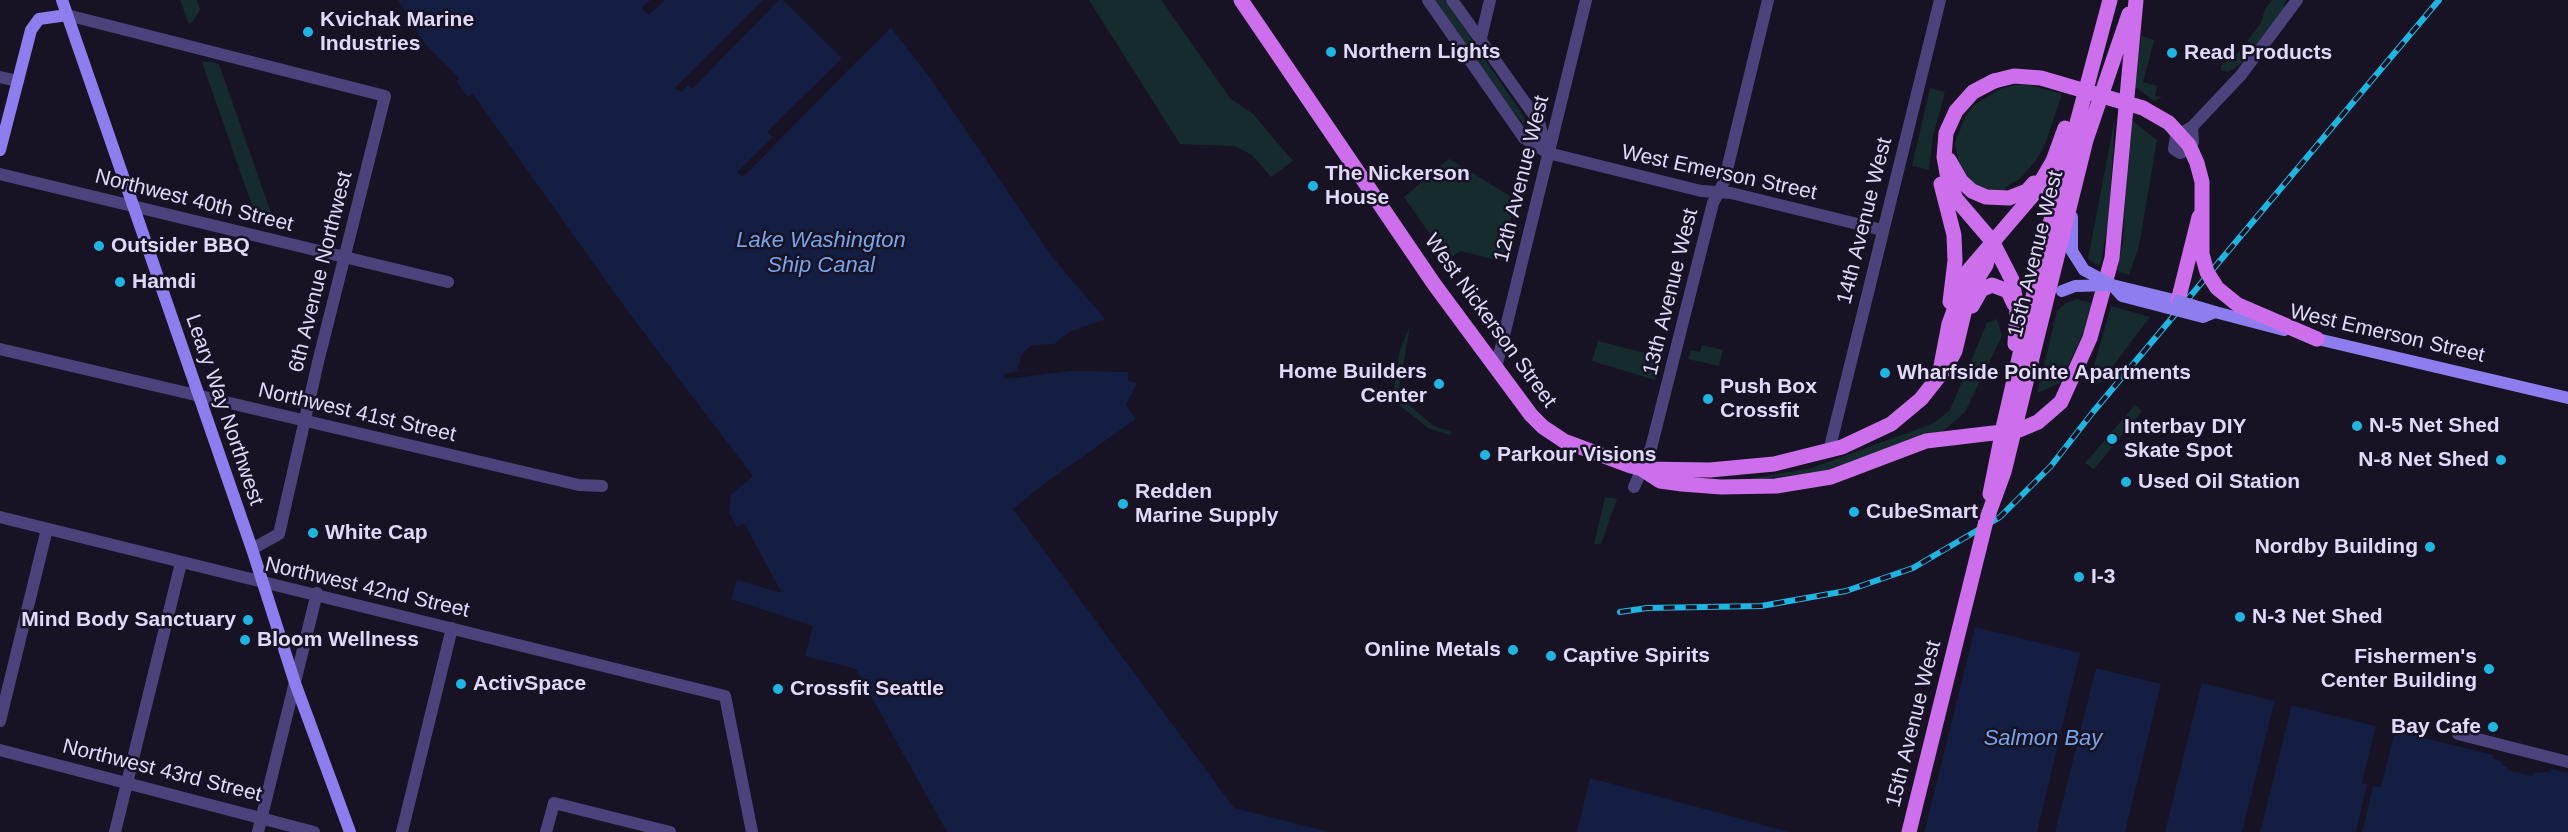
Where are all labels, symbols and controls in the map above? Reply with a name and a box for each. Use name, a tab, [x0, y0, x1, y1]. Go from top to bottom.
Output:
place label: Kvichak Marine Industries	[320, 7, 474, 57]
marker: Kvichak Marine Industries	[301, 25, 315, 39]
place label: Northern Lights	[1343, 39, 1500, 65]
place label: Read Products	[2184, 40, 2332, 66]
marker: Northern Lights	[1324, 45, 1338, 59]
marker: Read Products	[2165, 46, 2179, 60]
street label: 12th Avenue West	[1489, 93, 1555, 265]
street label: 14th Avenue West	[1832, 135, 1898, 307]
street label: West Emerson Street	[1619, 140, 1819, 206]
place label: The Nickerson House	[1325, 161, 1470, 211]
street label: Northwest 40th Street	[92, 164, 296, 238]
street label: 15th Avenue West	[2003, 168, 2069, 340]
street label: 6th Avenue Northwest	[284, 169, 358, 375]
marker: The Nickerson House	[1306, 179, 1320, 193]
street label: 13th Avenue West	[1638, 206, 1704, 378]
water label: Lake Washington Ship Canal	[736, 228, 906, 280]
street label: West Nickerson Street	[1419, 229, 1561, 413]
place label: Outsider BBQ	[111, 233, 250, 259]
marker: Outsider BBQ	[92, 239, 106, 253]
place label: Hamdi	[132, 269, 196, 295]
marker: Hamdi	[113, 275, 127, 289]
street label: West Emerson Street	[2287, 299, 2487, 369]
street label: Leary Way Northwest	[180, 311, 268, 509]
place label: Home Builders Center	[1279, 359, 1427, 409]
place label: Wharfside Pointe Apartments	[1897, 360, 2191, 386]
marker: Wharfside Pointe Apartments	[1878, 366, 1892, 380]
place label: Push Box Crossfit	[1720, 374, 1817, 424]
marker: Home Builders Center	[1432, 377, 1446, 391]
street label: Northwest 41st Street	[256, 378, 458, 448]
marker: Push Box Crossfit	[1701, 392, 1715, 406]
place label: N-5 Net Shed	[2369, 413, 2500, 439]
place label: Interbay DIY Skate Spot	[2124, 414, 2247, 464]
marker: N-5 Net Shed	[2350, 419, 2364, 433]
marker: Interbay DIY Skate Spot	[2105, 432, 2119, 446]
place label: Parkour Visions	[1497, 442, 1657, 468]
place label: N-8 Net Shed	[2358, 447, 2489, 473]
marker: Parkour Visions	[1478, 448, 1492, 462]
marker: N-8 Net Shed	[2494, 453, 2508, 467]
place label: Used Oil Station	[2138, 469, 2300, 495]
marker: Used Oil Station	[2119, 475, 2133, 489]
place label: Redden Marine Supply	[1135, 479, 1279, 529]
marker: Redden Marine Supply	[1116, 497, 1130, 511]
place label: CubeSmart	[1866, 499, 1978, 525]
marker: CubeSmart	[1847, 505, 1861, 519]
place label: White Cap	[325, 520, 428, 546]
marker: White Cap	[306, 526, 320, 540]
place label: Nordby Building	[2255, 534, 2418, 560]
marker: Nordby Building	[2423, 540, 2437, 554]
street label: Northwest 42nd Street	[262, 552, 472, 624]
place label: I-3	[2091, 564, 2116, 590]
marker: I-3	[2072, 570, 2086, 584]
place label: N-3 Net Shed	[2252, 604, 2383, 630]
place label: Mind Body Sanctuary	[21, 607, 236, 633]
marker: N-3 Net Shed	[2233, 610, 2247, 624]
marker: Mind Body Sanctuary	[241, 613, 255, 627]
place label: Bloom Wellness	[257, 627, 419, 653]
marker: Bloom Wellness	[238, 633, 252, 647]
place label: Online Metals	[1364, 637, 1501, 663]
street label: 15th Avenue West	[1881, 638, 1947, 810]
marker: Online Metals	[1506, 643, 1520, 657]
place label: Captive Spirits	[1563, 643, 1710, 669]
place label: Fishermen's Center Building	[2321, 644, 2477, 694]
marker: Captive Spirits	[1544, 649, 1558, 663]
marker: Fishermen's Center Building	[2482, 662, 2496, 676]
place label: ActivSpace	[473, 671, 586, 697]
place label: Crossfit Seattle	[790, 676, 944, 702]
marker: ActivSpace	[454, 677, 468, 691]
marker: Crossfit Seattle	[771, 682, 785, 696]
place label: Bay Cafe	[2391, 714, 2481, 740]
marker: Bay Cafe	[2486, 720, 2500, 734]
water label: Salmon Bay	[1984, 726, 2102, 752]
street label: Northwest 43rd Street	[60, 734, 264, 808]

